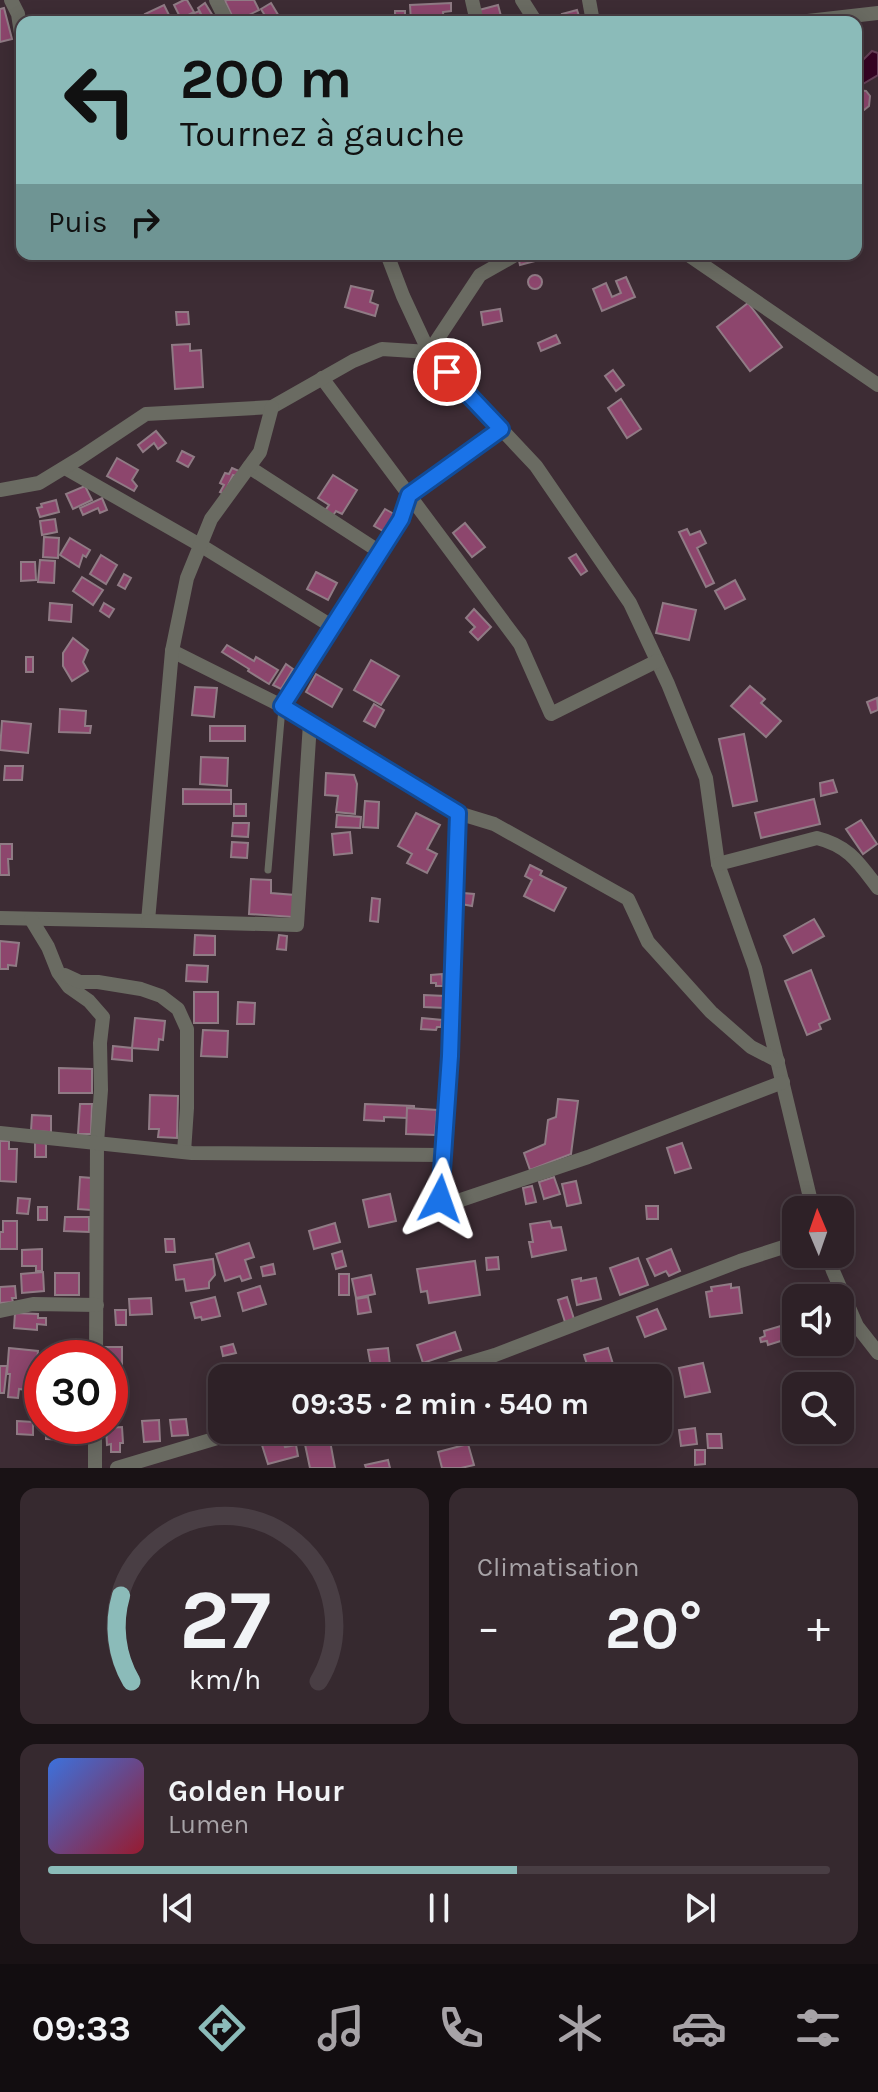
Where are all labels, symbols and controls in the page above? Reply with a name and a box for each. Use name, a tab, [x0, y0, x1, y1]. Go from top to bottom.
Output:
text: 200 m	[180, 46, 352, 111]
icon: left	[48, 48, 152, 152]
text: Tournez à gauche	[180, 113, 465, 155]
icon: right	[123, 200, 167, 244]
text: Puis	[48, 204, 107, 240]
pin	[413, 338, 481, 406]
icon: arrive	[425, 350, 469, 394]
position arrow	[398, 1157, 482, 1241]
north arrow	[782, 1196, 854, 1268]
map controls	[782, 1196, 854, 1444]
button: sound	[782, 1284, 854, 1356]
speed limit sign: 30	[24, 1340, 128, 1444]
button: search	[782, 1372, 854, 1444]
text: 09:35 · 2 min · 540 m	[291, 1386, 589, 1422]
text: Climatisation	[477, 1552, 640, 1583]
text: 27	[179, 1572, 270, 1669]
text: 20°	[605, 1593, 702, 1663]
text: −	[477, 1602, 500, 1653]
text: +	[807, 1602, 830, 1653]
text: km/h	[188, 1663, 261, 1696]
text: Golden Hour	[168, 1773, 344, 1809]
text: Lumen	[168, 1809, 249, 1840]
icon: previous	[156, 1886, 200, 1930]
icon: pause	[417, 1886, 461, 1930]
icon: next	[678, 1886, 722, 1930]
icon: directions	[194, 2000, 250, 2056]
icon: music	[313, 2000, 369, 2056]
icon: phone	[433, 2000, 489, 2056]
icon: climate	[552, 2000, 608, 2056]
icon: car	[671, 2000, 727, 2056]
icon: filters	[790, 2000, 846, 2056]
text: 09:33	[32, 2007, 131, 2049]

